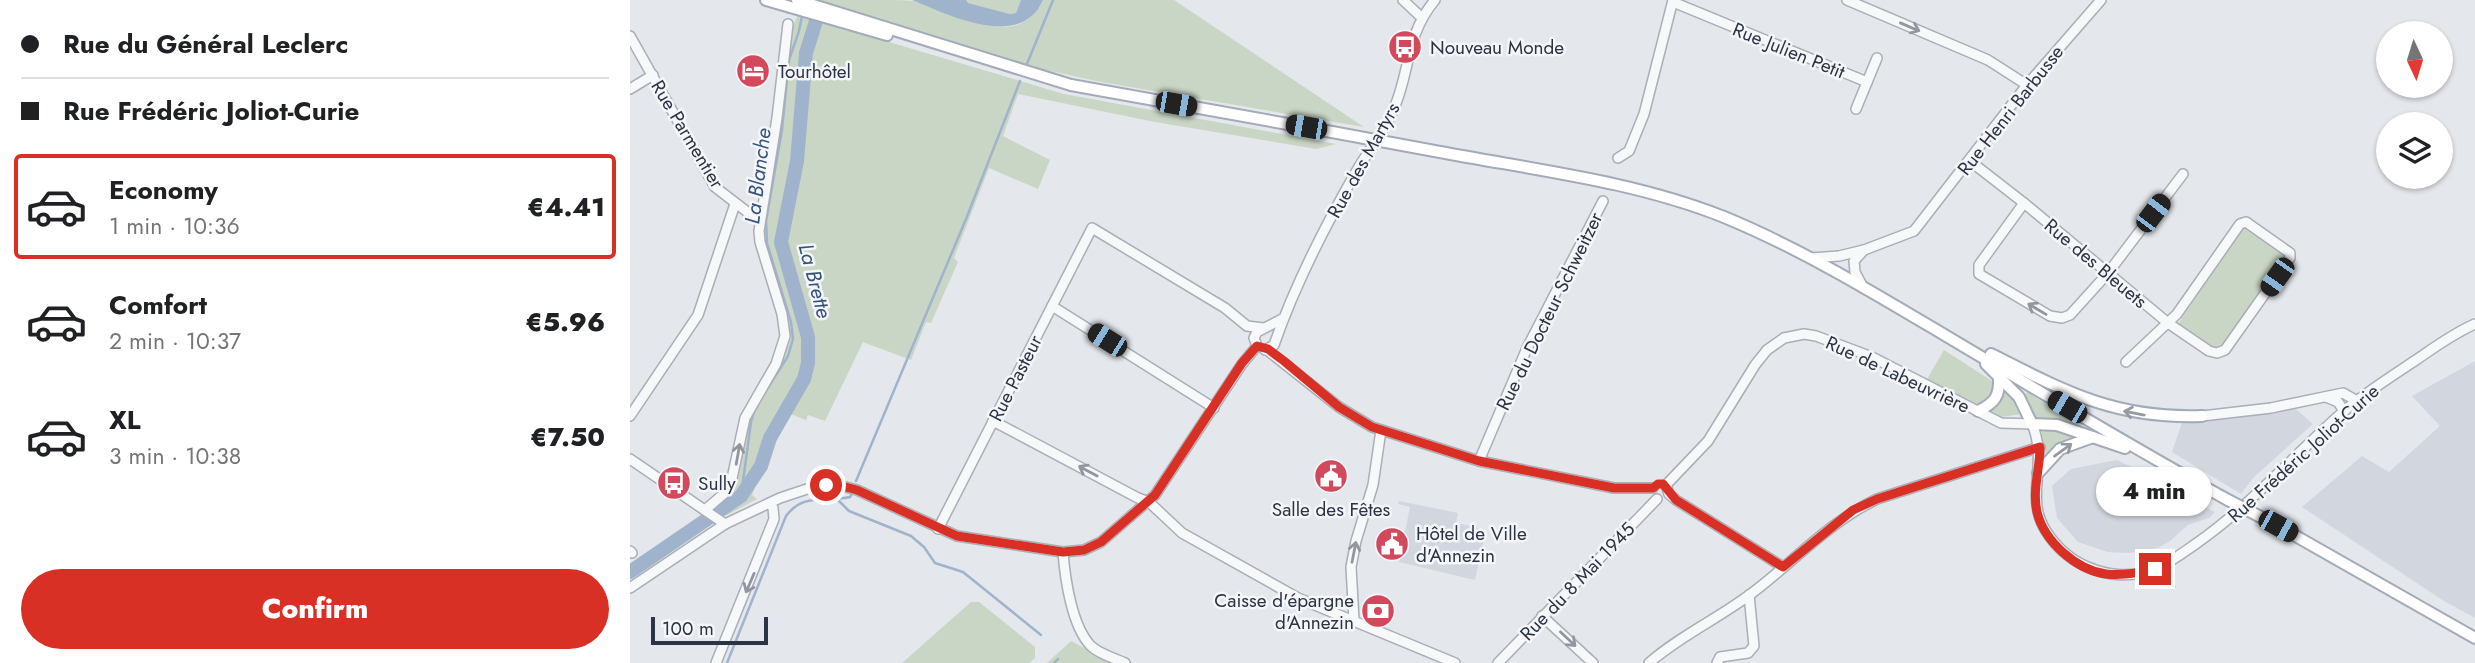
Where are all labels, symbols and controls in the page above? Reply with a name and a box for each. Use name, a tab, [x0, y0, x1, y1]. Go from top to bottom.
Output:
street label: Rue Julien Petit	[1729, 16, 1849, 85]
one-way arrow	[1898, 21, 1920, 34]
north arrow	[2376, 21, 2454, 98]
map controls	[2376, 21, 2453, 189]
text: Rue du Général Leclerc	[63, 25, 348, 63]
bus stop icon: Nouveau Monde	[1386, 28, 1424, 66]
place label: Nouveau Monde	[1430, 34, 1564, 61]
street label: Rue Henri Barbusse	[1951, 39, 2070, 181]
hotel icon: Tourhôtel	[734, 52, 772, 90]
place label: Tourhôtel	[778, 58, 851, 85]
street label: Rue Parmentier	[645, 75, 731, 194]
car	[1154, 90, 1199, 118]
text: Rue Frédéric Joliot-Curie	[63, 92, 359, 130]
street label: Rue des Martyrs	[1321, 97, 1406, 223]
button: layers	[2376, 112, 2453, 189]
car	[1284, 113, 1329, 141]
water label: La Blanche	[737, 126, 779, 226]
text: Economy	[109, 171, 218, 209]
icon: car	[25, 175, 88, 238]
text: €4.41	[527, 188, 605, 226]
car	[2132, 190, 2175, 236]
street label: Rue du Docteur Schweitzer	[1490, 207, 1609, 415]
text: 1 min · 10:36	[109, 209, 240, 243]
street label: Rue des Bleuets	[2038, 212, 2153, 315]
water label: La Brette	[791, 240, 839, 322]
car	[2257, 254, 2298, 300]
text: Comfort	[109, 286, 207, 324]
icon: car	[25, 290, 88, 353]
one-way arrow	[2027, 301, 2047, 315]
text: €5.96	[525, 303, 605, 341]
car	[1084, 320, 1131, 360]
text: 2 min · 10:37	[109, 324, 241, 358]
street label: Rue de Labeuvrière	[1821, 329, 1975, 420]
street label: Rue Pasteur	[982, 330, 1049, 426]
street label: Rue Frédéric Joliot-Curie	[2222, 378, 2385, 529]
car	[2044, 387, 2091, 427]
text: XL	[109, 401, 141, 439]
icon: car	[25, 405, 88, 468]
one-way arrow	[2123, 405, 2146, 419]
text: €7.50	[530, 418, 605, 456]
text: 3 min · 10:38	[109, 439, 241, 473]
one-way arrow	[732, 443, 745, 466]
one-way arrow	[2053, 443, 2072, 458]
public building icon: Salle des Fêtes	[1312, 457, 1350, 495]
bus stop icon: Sully	[655, 464, 693, 502]
one-way arrow	[1078, 464, 1099, 477]
callout: 4 min	[2097, 468, 2213, 516]
route start	[810, 469, 842, 501]
place label: Sully	[698, 470, 736, 497]
text: 4 min	[2123, 474, 2185, 508]
place label: Salle des Fêtes	[1272, 496, 1391, 523]
car	[2255, 507, 2302, 545]
street label: Rue du 8 Mai 1945	[1514, 516, 1641, 647]
place label: Hôtel de Ville d'Annezin	[1416, 520, 1527, 569]
public building icon: Hôtel de Ville d'Annezin	[1373, 525, 1411, 563]
one-way arrow	[1348, 541, 1362, 564]
route end	[2139, 553, 2171, 585]
button: Confirm	[21, 569, 609, 649]
one-way arrow	[742, 572, 755, 593]
place label: Caisse d'épargne d'Annezin	[1214, 587, 1354, 636]
bank icon: Caisse d'épargne d'Annezin	[1359, 592, 1397, 630]
scale bar	[651, 614, 768, 646]
text: 100 m	[662, 615, 714, 642]
one-way arrow	[1559, 631, 1577, 647]

